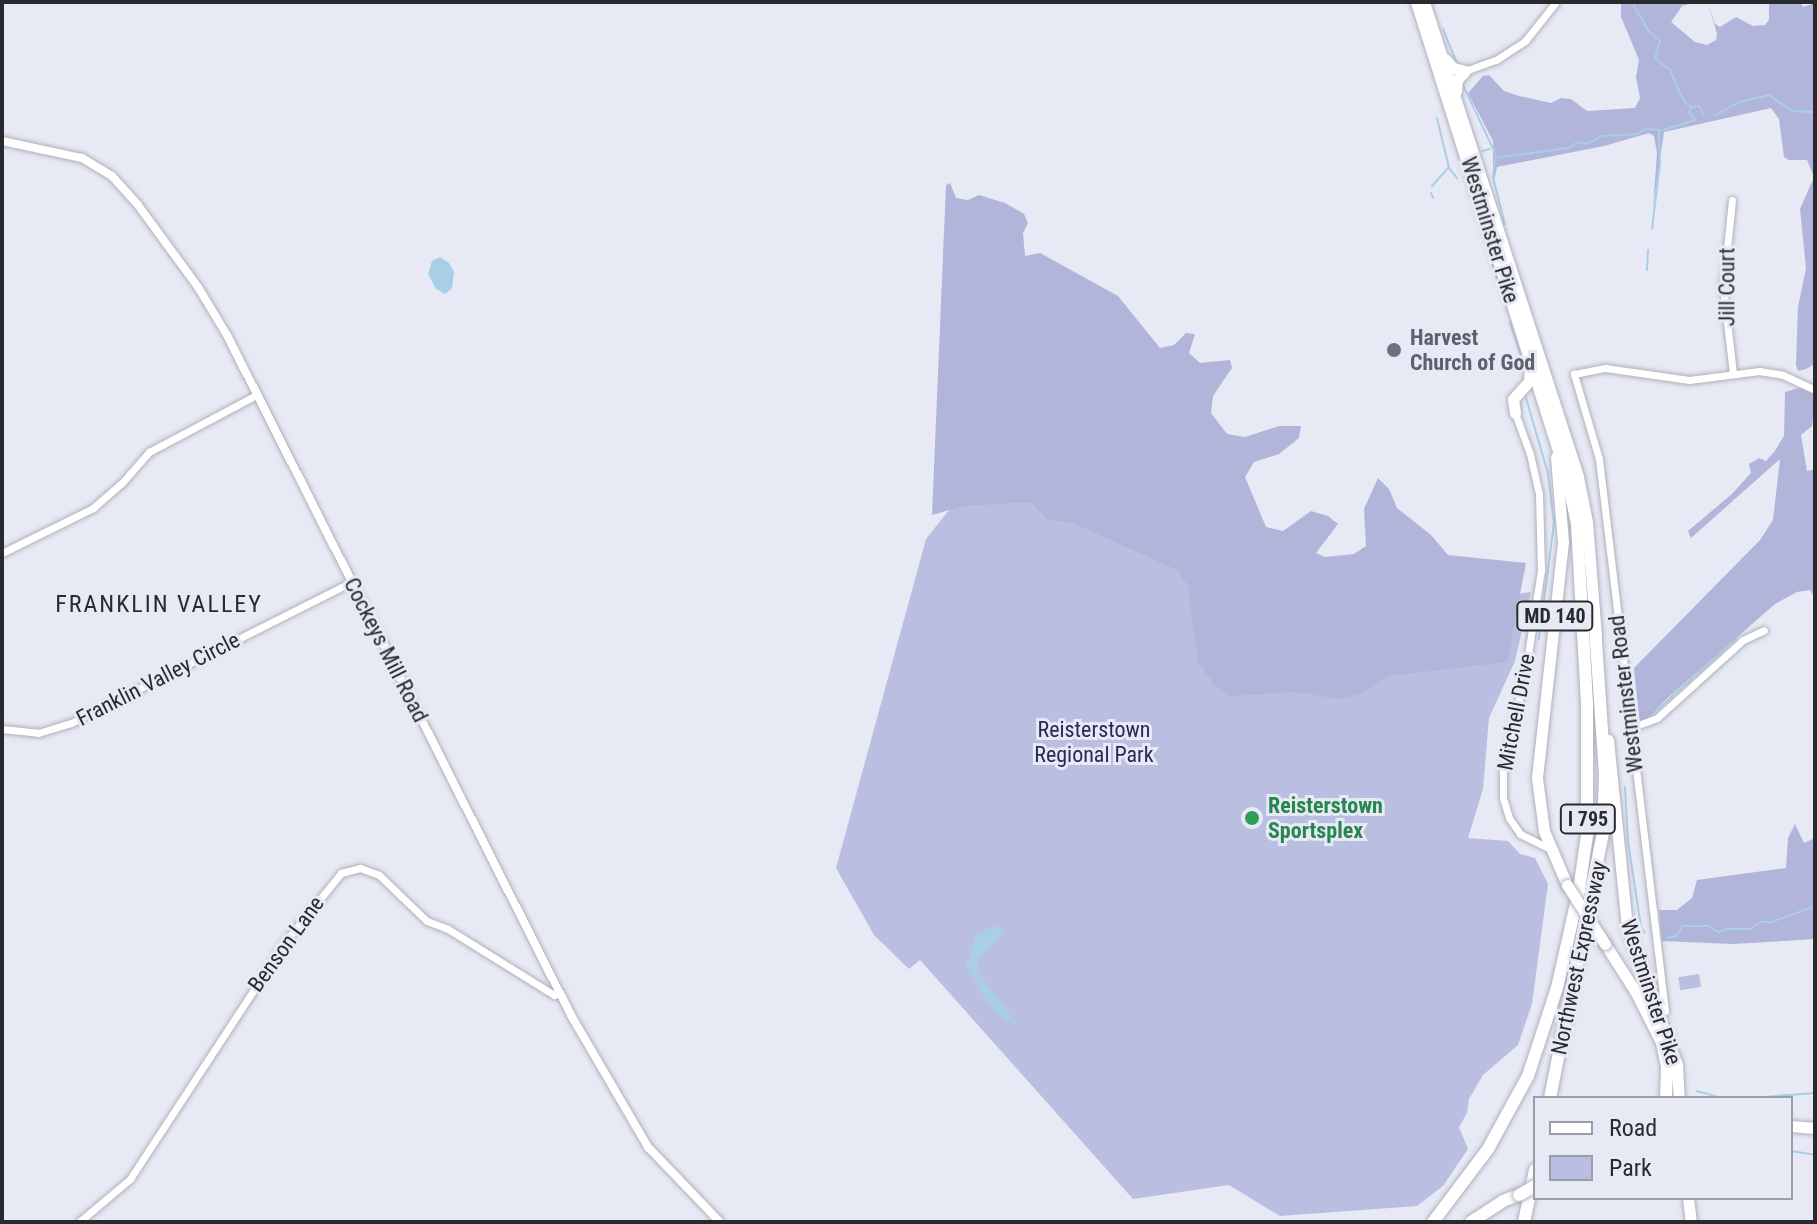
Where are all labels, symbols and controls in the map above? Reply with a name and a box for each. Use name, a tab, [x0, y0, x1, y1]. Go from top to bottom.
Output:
street label: Westminster Pike	[1455, 154, 1525, 306]
street label: Jill Court	[1714, 248, 1740, 326]
place label: Harvest Church of God	[1410, 324, 1535, 376]
marker: Harvest Church of God	[1385, 341, 1403, 359]
street label: Cockeys Mill Road	[338, 573, 434, 727]
district label: FRANKLIN VALLEY	[55, 591, 263, 619]
road number: MD 140	[1515, 600, 1595, 632]
street label: Westminster Road	[1603, 614, 1649, 774]
street label: Franklin Valley Circle	[72, 626, 244, 732]
street label: Mitchell Drive	[1492, 651, 1540, 773]
park label: Reisterstown Regional Park	[1034, 716, 1154, 768]
place label: Reisterstown Sportsplex	[1268, 792, 1383, 844]
road number: I 795	[1558, 803, 1618, 835]
marker: Reisterstown Sportsplex	[1243, 809, 1261, 827]
street label: Northwest Expressway	[1546, 859, 1612, 1057]
street label: Benson Lane	[242, 891, 330, 997]
street label: Westminster Pike	[1615, 916, 1687, 1068]
legend	[1533, 1096, 1793, 1200]
text: Road	[1609, 1114, 1657, 1142]
text: Park	[1609, 1154, 1652, 1182]

